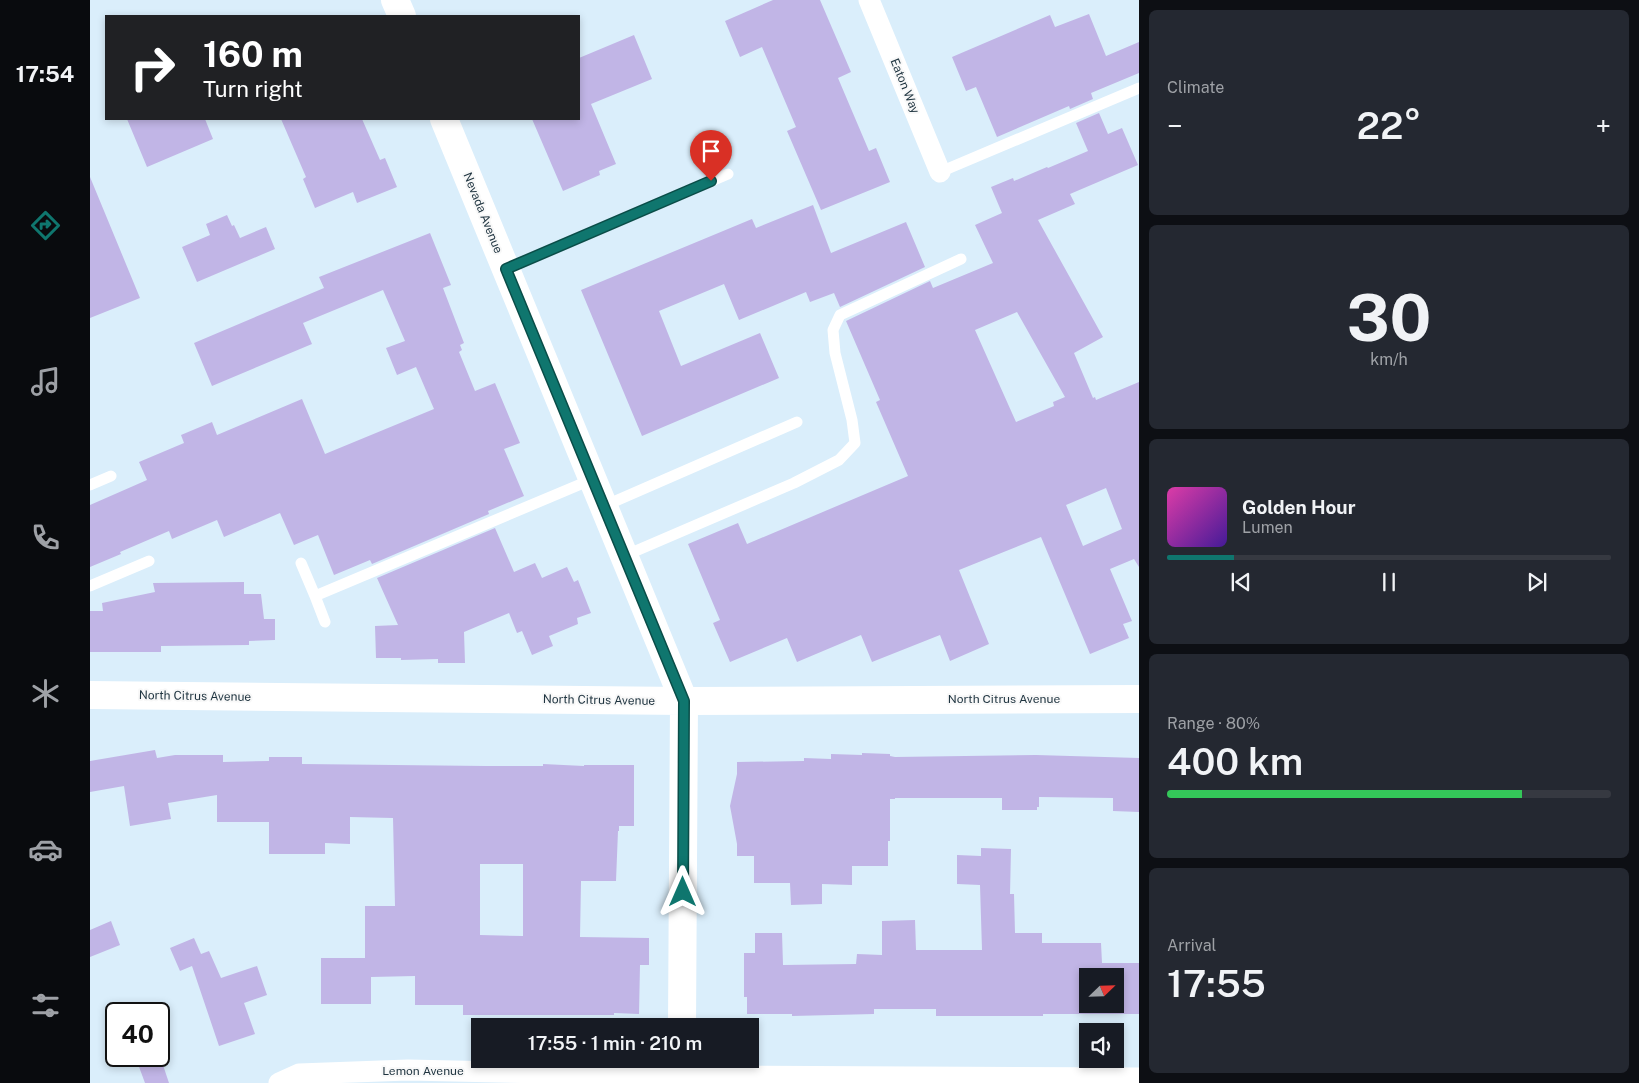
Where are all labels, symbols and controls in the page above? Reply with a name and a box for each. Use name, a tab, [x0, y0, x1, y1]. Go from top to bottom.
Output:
text: 160 m	[203, 34, 303, 75]
icon: right	[120, 35, 185, 100]
street label: Eaton Way	[888, 56, 923, 116]
text: 17:54	[16, 61, 74, 87]
text: Turn right	[203, 76, 303, 102]
text: Climate	[1167, 78, 1224, 97]
text: 22°	[1357, 103, 1421, 148]
text: −	[1167, 109, 1183, 142]
text: +	[1595, 109, 1611, 142]
pin	[690, 130, 732, 181]
icon: arrive	[697, 137, 725, 165]
street label: Nevada Avenue	[460, 170, 506, 256]
icon: directions	[28, 208, 63, 243]
text: 30	[1347, 279, 1431, 356]
text: km/h	[1370, 350, 1408, 369]
icon: music	[28, 364, 63, 399]
text: Golden Hour	[1242, 496, 1356, 518]
text: Lumen	[1242, 518, 1293, 537]
icon: phone	[28, 520, 63, 555]
icon: previous	[1227, 568, 1255, 596]
icon: pause	[1375, 568, 1403, 596]
icon: next	[1523, 568, 1551, 596]
icon: climate	[28, 676, 63, 711]
street label: North Citrus Avenue	[139, 688, 252, 704]
street label: North Citrus Avenue	[543, 692, 656, 708]
street label: North Citrus Avenue	[948, 692, 1060, 706]
text: Range · 80%	[1167, 714, 1260, 733]
text: 400 km	[1167, 739, 1303, 784]
icon: car	[28, 832, 63, 867]
position arrow	[656, 865, 708, 917]
text: Arrival	[1167, 936, 1216, 955]
text: 17:55	[1167, 961, 1266, 1006]
north arrow	[1079, 968, 1124, 1012]
map controls	[1079, 968, 1124, 1068]
icon: filters	[28, 988, 63, 1023]
speed limit sign: 40	[105, 1002, 170, 1067]
button: sound	[1079, 1023, 1124, 1068]
text: 17:55 · 1 min · 210 m	[528, 1032, 702, 1054]
street label: Lemon Avenue	[382, 1064, 464, 1078]

